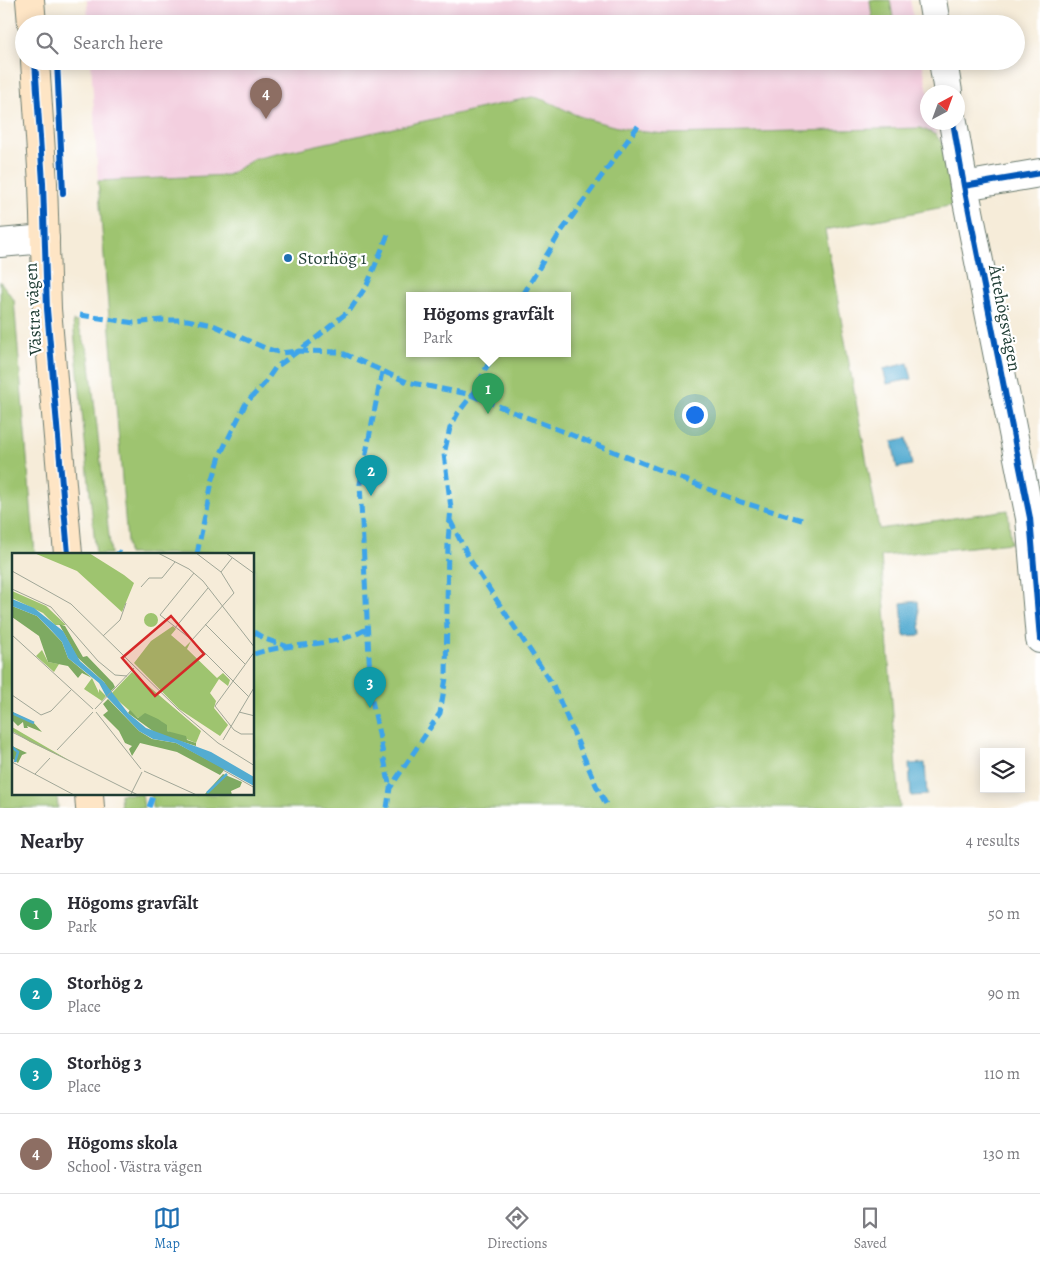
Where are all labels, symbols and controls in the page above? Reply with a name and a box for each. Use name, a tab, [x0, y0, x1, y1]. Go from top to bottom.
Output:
search box	[15, 15, 1025, 70]
icon: search	[33, 29, 61, 57]
text: Search here	[73, 30, 163, 56]
pin: 4	[250, 78, 282, 119]
north arrow	[920, 85, 965, 130]
place label: Storhög 1	[298, 246, 367, 270]
marker: Storhög 1	[282, 252, 294, 264]
street label: Västra vägen	[19, 262, 47, 357]
street label: Ättehögsvägen	[983, 262, 1027, 374]
popup	[406, 292, 571, 357]
text: Högoms gravfält	[423, 301, 554, 327]
text: Park	[423, 327, 453, 349]
pin: 1	[472, 373, 504, 414]
your location	[682, 402, 708, 428]
pin: 2	[355, 455, 387, 496]
inset map	[12, 553, 255, 796]
pin: 3	[354, 667, 386, 708]
map controls	[980, 748, 1025, 793]
button: layers	[980, 748, 1025, 793]
text: Nearby	[20, 827, 83, 855]
text: 4 results	[966, 830, 1020, 852]
text: Högoms gravfält	[67, 890, 199, 916]
text: 1	[33, 903, 39, 925]
text: 50 m	[988, 903, 1020, 925]
text: Park	[67, 916, 97, 938]
text: Storhög 2	[67, 970, 143, 996]
text: 2	[32, 983, 40, 1005]
text: 90 m	[988, 983, 1020, 1005]
text: Place	[67, 996, 101, 1018]
text: Storhög 3	[67, 1050, 142, 1076]
text: 3	[33, 1063, 39, 1085]
text: 110 m	[984, 1063, 1020, 1085]
text: Place	[67, 1076, 101, 1098]
text: Högoms skola	[67, 1130, 178, 1156]
text: 4	[32, 1143, 40, 1165]
text: 130 m	[983, 1143, 1020, 1165]
text: School · Västra vägen	[67, 1156, 202, 1178]
tab: Map	[153, 1204, 181, 1253]
tab: Directions	[487, 1204, 547, 1253]
tab: Saved	[854, 1204, 887, 1253]

